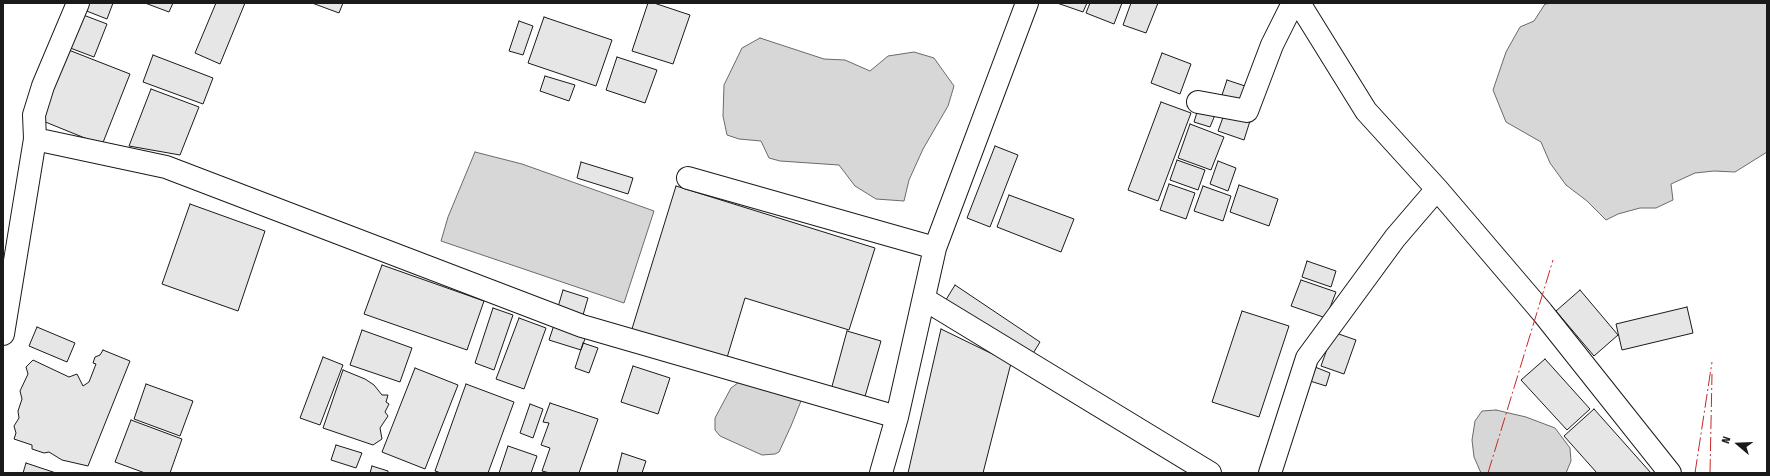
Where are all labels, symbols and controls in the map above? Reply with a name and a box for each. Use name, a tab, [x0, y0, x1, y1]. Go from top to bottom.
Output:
north arrow	[1718, 424, 1758, 464]
text: N	[1719, 435, 1733, 445]

